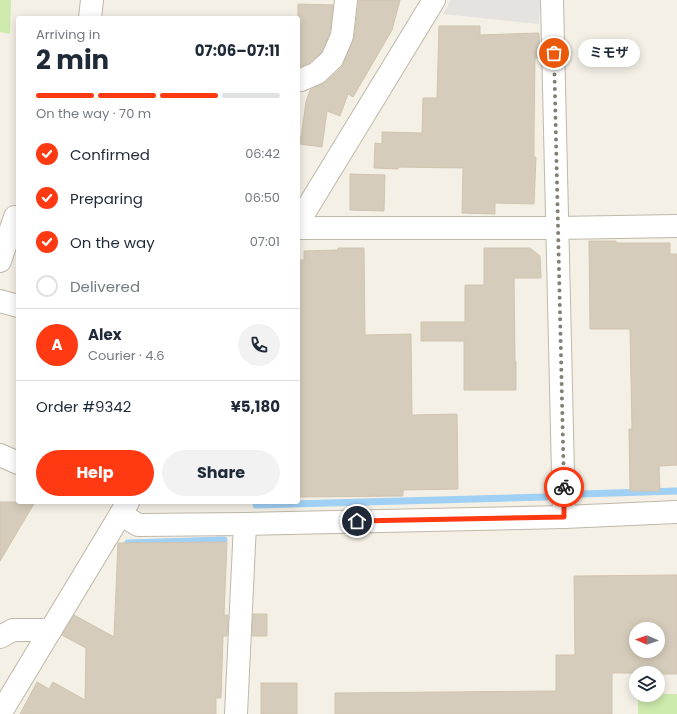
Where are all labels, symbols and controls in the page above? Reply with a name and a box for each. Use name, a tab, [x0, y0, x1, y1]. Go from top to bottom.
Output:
text: Arriving in	[36, 25, 100, 44]
pin	[537, 36, 571, 70]
callout: ミモザ	[578, 39, 640, 67]
text: 07:06–07:11	[195, 40, 280, 61]
text: 2 min	[36, 42, 109, 78]
icon: bag	[543, 42, 565, 64]
text: ミモザ	[589, 43, 629, 62]
text: On the way · 70 m	[36, 104, 151, 123]
icon: check	[36, 143, 58, 165]
text: Confirmed	[70, 144, 150, 165]
text: 06:42	[245, 144, 280, 163]
icon: check	[36, 187, 58, 209]
text: Preparing	[70, 188, 143, 209]
text: 06:50	[244, 188, 280, 207]
icon: check	[36, 231, 58, 253]
text: On the way	[70, 232, 155, 253]
text: 07:01	[250, 232, 280, 251]
text: Delivered	[70, 276, 140, 297]
text: Alex	[88, 324, 122, 345]
button: phone	[238, 324, 280, 366]
text: A	[51, 334, 63, 355]
text: Courier · 4.6	[88, 346, 165, 365]
text: Order #9342	[36, 396, 131, 417]
text: ¥5,180	[231, 396, 280, 417]
button: Help	[36, 450, 154, 496]
button: Share	[162, 450, 280, 496]
courier	[544, 467, 584, 507]
icon: bike	[553, 476, 575, 498]
pin	[340, 504, 374, 538]
icon: home	[346, 510, 368, 532]
north arrow	[629, 622, 665, 658]
map controls	[629, 622, 665, 702]
button: layers	[629, 666, 665, 702]

